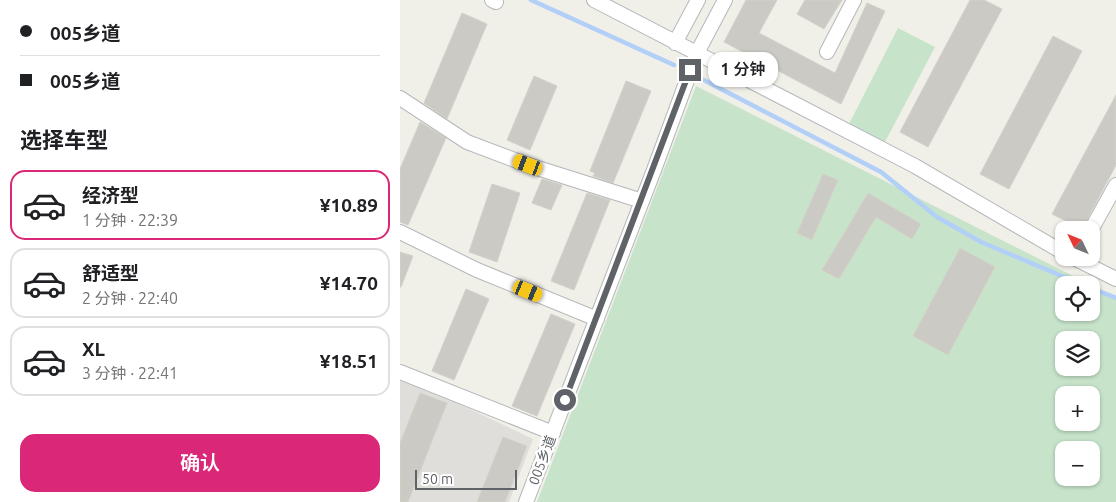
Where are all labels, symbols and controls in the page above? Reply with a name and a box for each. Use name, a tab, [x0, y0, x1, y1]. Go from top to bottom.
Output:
text: 005乡道	[50, 22, 120, 44]
callout: 1 分钟	[708, 52, 778, 88]
route end	[679, 59, 701, 81]
text: 1 分钟	[721, 60, 765, 78]
text: 005乡道	[50, 70, 120, 92]
text: 选择车型	[20, 127, 108, 152]
car	[511, 153, 544, 177]
icon: car	[22, 183, 67, 228]
text: 经济型	[82, 184, 139, 206]
text: ¥10.89	[320, 194, 378, 216]
text: 1 分钟 · 22:39	[82, 211, 178, 229]
north arrow	[1055, 221, 1100, 266]
map controls	[1055, 221, 1100, 486]
icon: car	[22, 261, 67, 306]
text: 舒适型	[82, 262, 139, 284]
text: ¥14.70	[320, 272, 378, 294]
button: locate	[1055, 276, 1100, 321]
car	[511, 278, 544, 304]
text: 2 分钟 · 22:40	[82, 289, 178, 307]
button: layers	[1055, 331, 1100, 376]
text: XL	[82, 338, 105, 360]
icon: car	[22, 339, 67, 384]
text: ¥18.51	[320, 350, 378, 372]
text: 3 分钟 · 22:41	[82, 364, 178, 382]
button: +	[1055, 386, 1100, 431]
route start	[554, 389, 576, 411]
street label: 005乡道	[525, 433, 559, 487]
button: 确认	[20, 434, 380, 492]
button: −	[1055, 441, 1100, 486]
scale bar	[415, 467, 518, 490]
text: 50 m	[422, 471, 453, 487]

